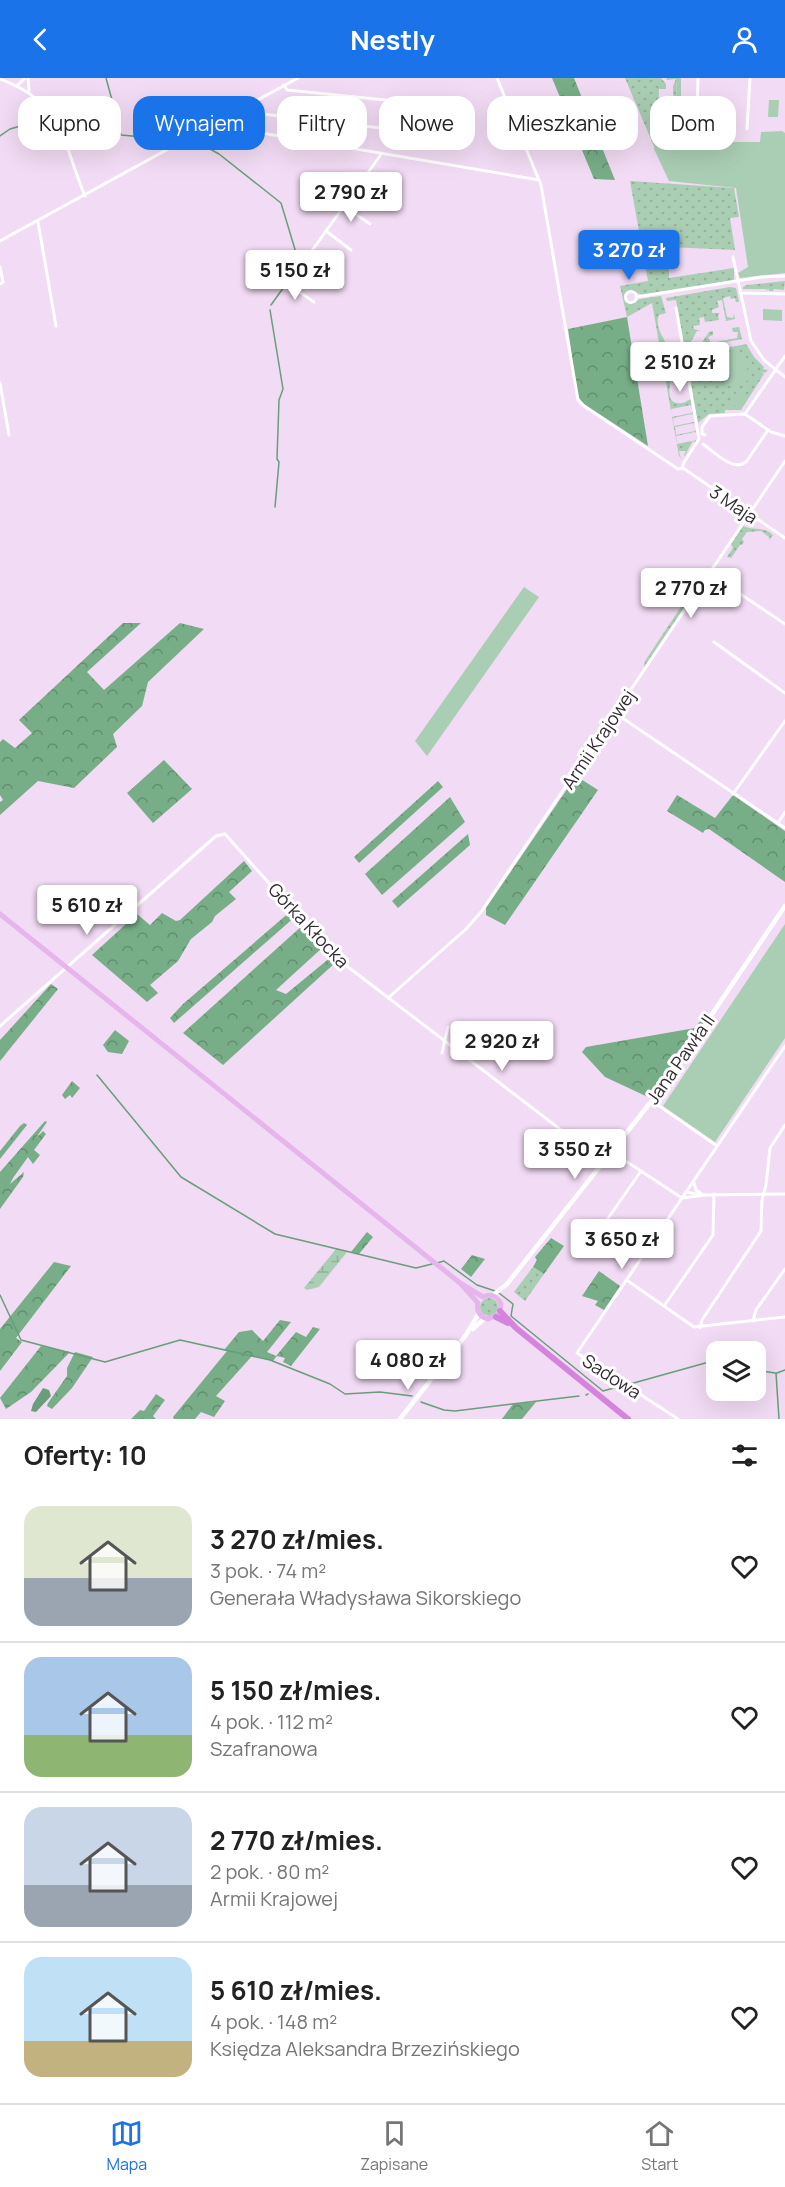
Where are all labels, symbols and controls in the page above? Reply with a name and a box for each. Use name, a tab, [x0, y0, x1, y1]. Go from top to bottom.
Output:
text: Nestly	[350, 21, 435, 58]
icon: back	[24, 23, 57, 56]
icon: person	[728, 23, 761, 56]
chip: Kupno	[18, 96, 121, 150]
chip: Wynajem	[133, 96, 265, 150]
chip: Filtry	[277, 96, 367, 150]
chip: Nowe	[379, 96, 475, 150]
chip: Mieszkanie	[487, 96, 638, 150]
chip: Dom	[650, 96, 736, 150]
pin: 2 790 zł	[289, 172, 413, 223]
text: 2 790 zł	[314, 178, 388, 205]
pin: 3 270 zł	[567, 230, 691, 281]
text: 3 270 zł	[592, 236, 666, 263]
pin: 5 150 zł	[233, 250, 357, 301]
text: 5 150 zł	[259, 256, 331, 283]
pin: 2 510 zł	[618, 342, 742, 393]
text: 2 510 zł	[644, 348, 716, 375]
street label: 3 Maja	[705, 479, 763, 529]
pin: 2 770 zł	[629, 568, 753, 619]
text: 2 770 zł	[655, 574, 727, 601]
street label: Armii Krajowej	[556, 685, 640, 793]
street label: Górka Kłocka	[263, 877, 355, 973]
pin: 5 610 zł	[25, 885, 149, 936]
text: 5 610 zł	[51, 891, 123, 918]
street label: Jana Pawła II	[640, 1009, 720, 1109]
pin: 2 920 zł	[440, 1021, 564, 1072]
text: 2 920 zł	[464, 1027, 540, 1054]
pin: 3 550 zł	[513, 1129, 637, 1180]
text: 3 550 zł	[538, 1135, 612, 1162]
pin: 3 650 zł	[560, 1219, 684, 1270]
text: 3 650 zł	[585, 1225, 659, 1252]
pin: 4 080 zł	[346, 1340, 470, 1391]
map controls	[706, 1341, 766, 1401]
button: layers	[706, 1341, 766, 1401]
text: 4 080 zł	[370, 1346, 446, 1373]
street label: Sadowa	[578, 1348, 646, 1404]
text: Oferty: 10	[24, 1437, 147, 1473]
icon: filters	[728, 1439, 761, 1472]
text: 3 270 zł/mies.	[210, 1521, 384, 1557]
icon: home	[72, 1530, 144, 1602]
icon: heart	[728, 1550, 761, 1583]
text: 3 pok. · 74 m²	[210, 1557, 326, 1584]
text: Generała Władysława Sikorskiego	[210, 1584, 521, 1611]
text: 5 150 zł/mies.	[210, 1672, 381, 1708]
icon: home	[72, 1681, 144, 1753]
icon: heart	[728, 1701, 761, 1734]
text: 4 pok. · 112 m²	[210, 1708, 333, 1735]
text: Szafranowa	[210, 1735, 318, 1762]
text: 2 770 zł/mies.	[210, 1822, 383, 1858]
icon: home	[72, 1831, 144, 1903]
icon: heart	[728, 1851, 761, 1884]
text: 2 pok. · 80 m²	[210, 1858, 329, 1885]
text: Armii Krajowej	[210, 1885, 338, 1912]
text: 5 610 zł/mies.	[210, 1972, 382, 2008]
icon: home	[72, 1981, 144, 2053]
icon: heart	[728, 2001, 761, 2034]
text: 4 pok. · 148 m²	[210, 2008, 337, 2035]
text: Księdza Aleksandra Brzezińskiego	[210, 2035, 520, 2062]
tab: Mapa	[106, 2117, 147, 2175]
tab: Zapisane	[360, 2117, 428, 2175]
tab: Start	[641, 2117, 678, 2175]

